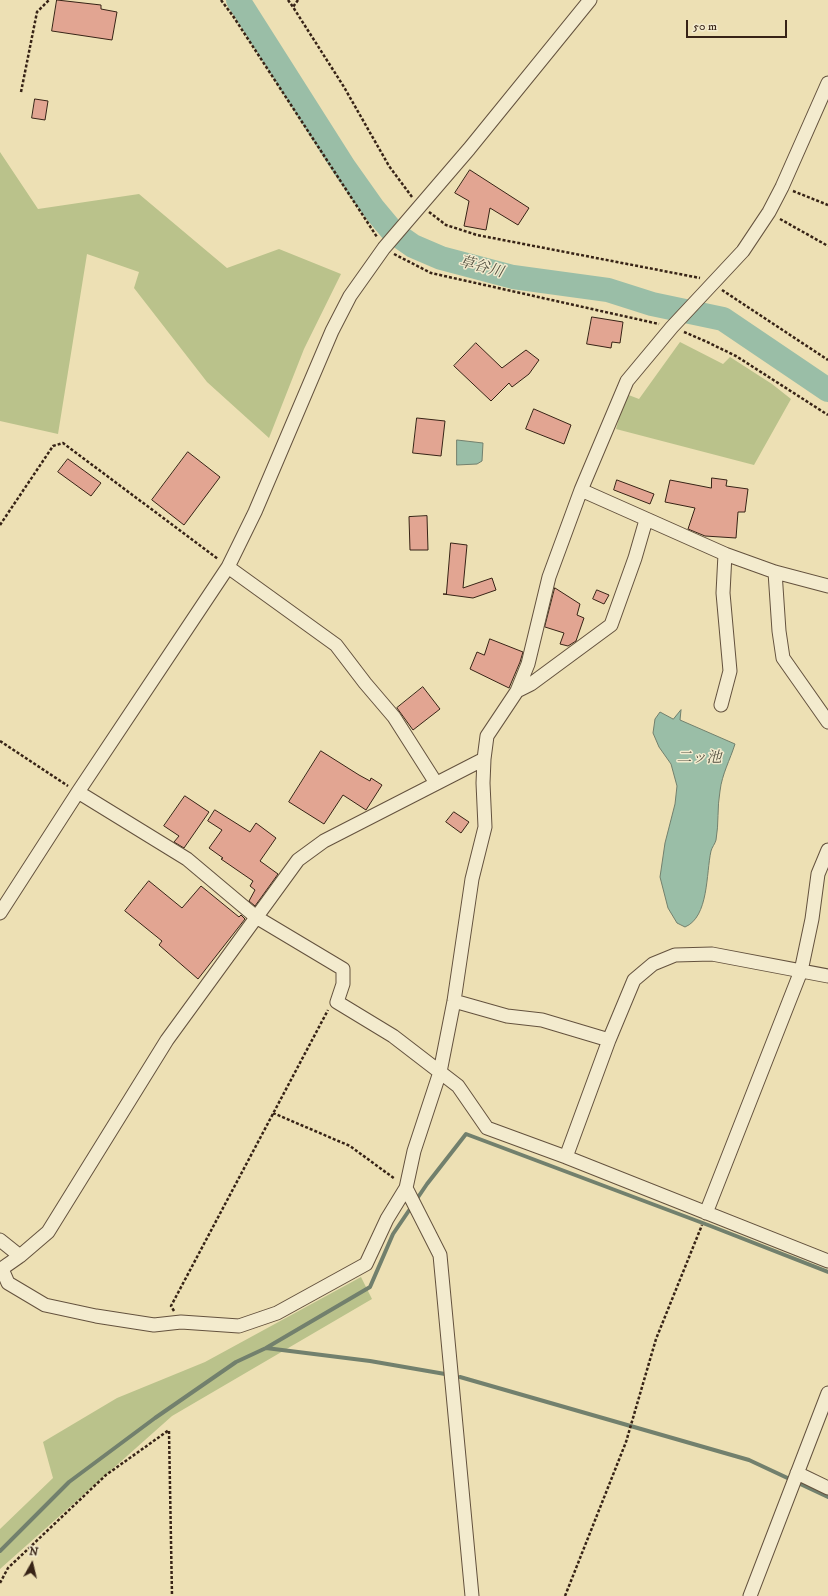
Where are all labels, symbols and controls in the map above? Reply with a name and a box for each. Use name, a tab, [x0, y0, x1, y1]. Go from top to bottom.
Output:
scale bar	[688, 12, 789, 38]
text: 50 m	[693, 19, 717, 34]
water label: 草谷川	[457, 253, 505, 283]
water label: 二ッ池	[677, 750, 721, 768]
north arrow	[12, 1544, 52, 1584]
text: N	[28, 1545, 39, 1560]

